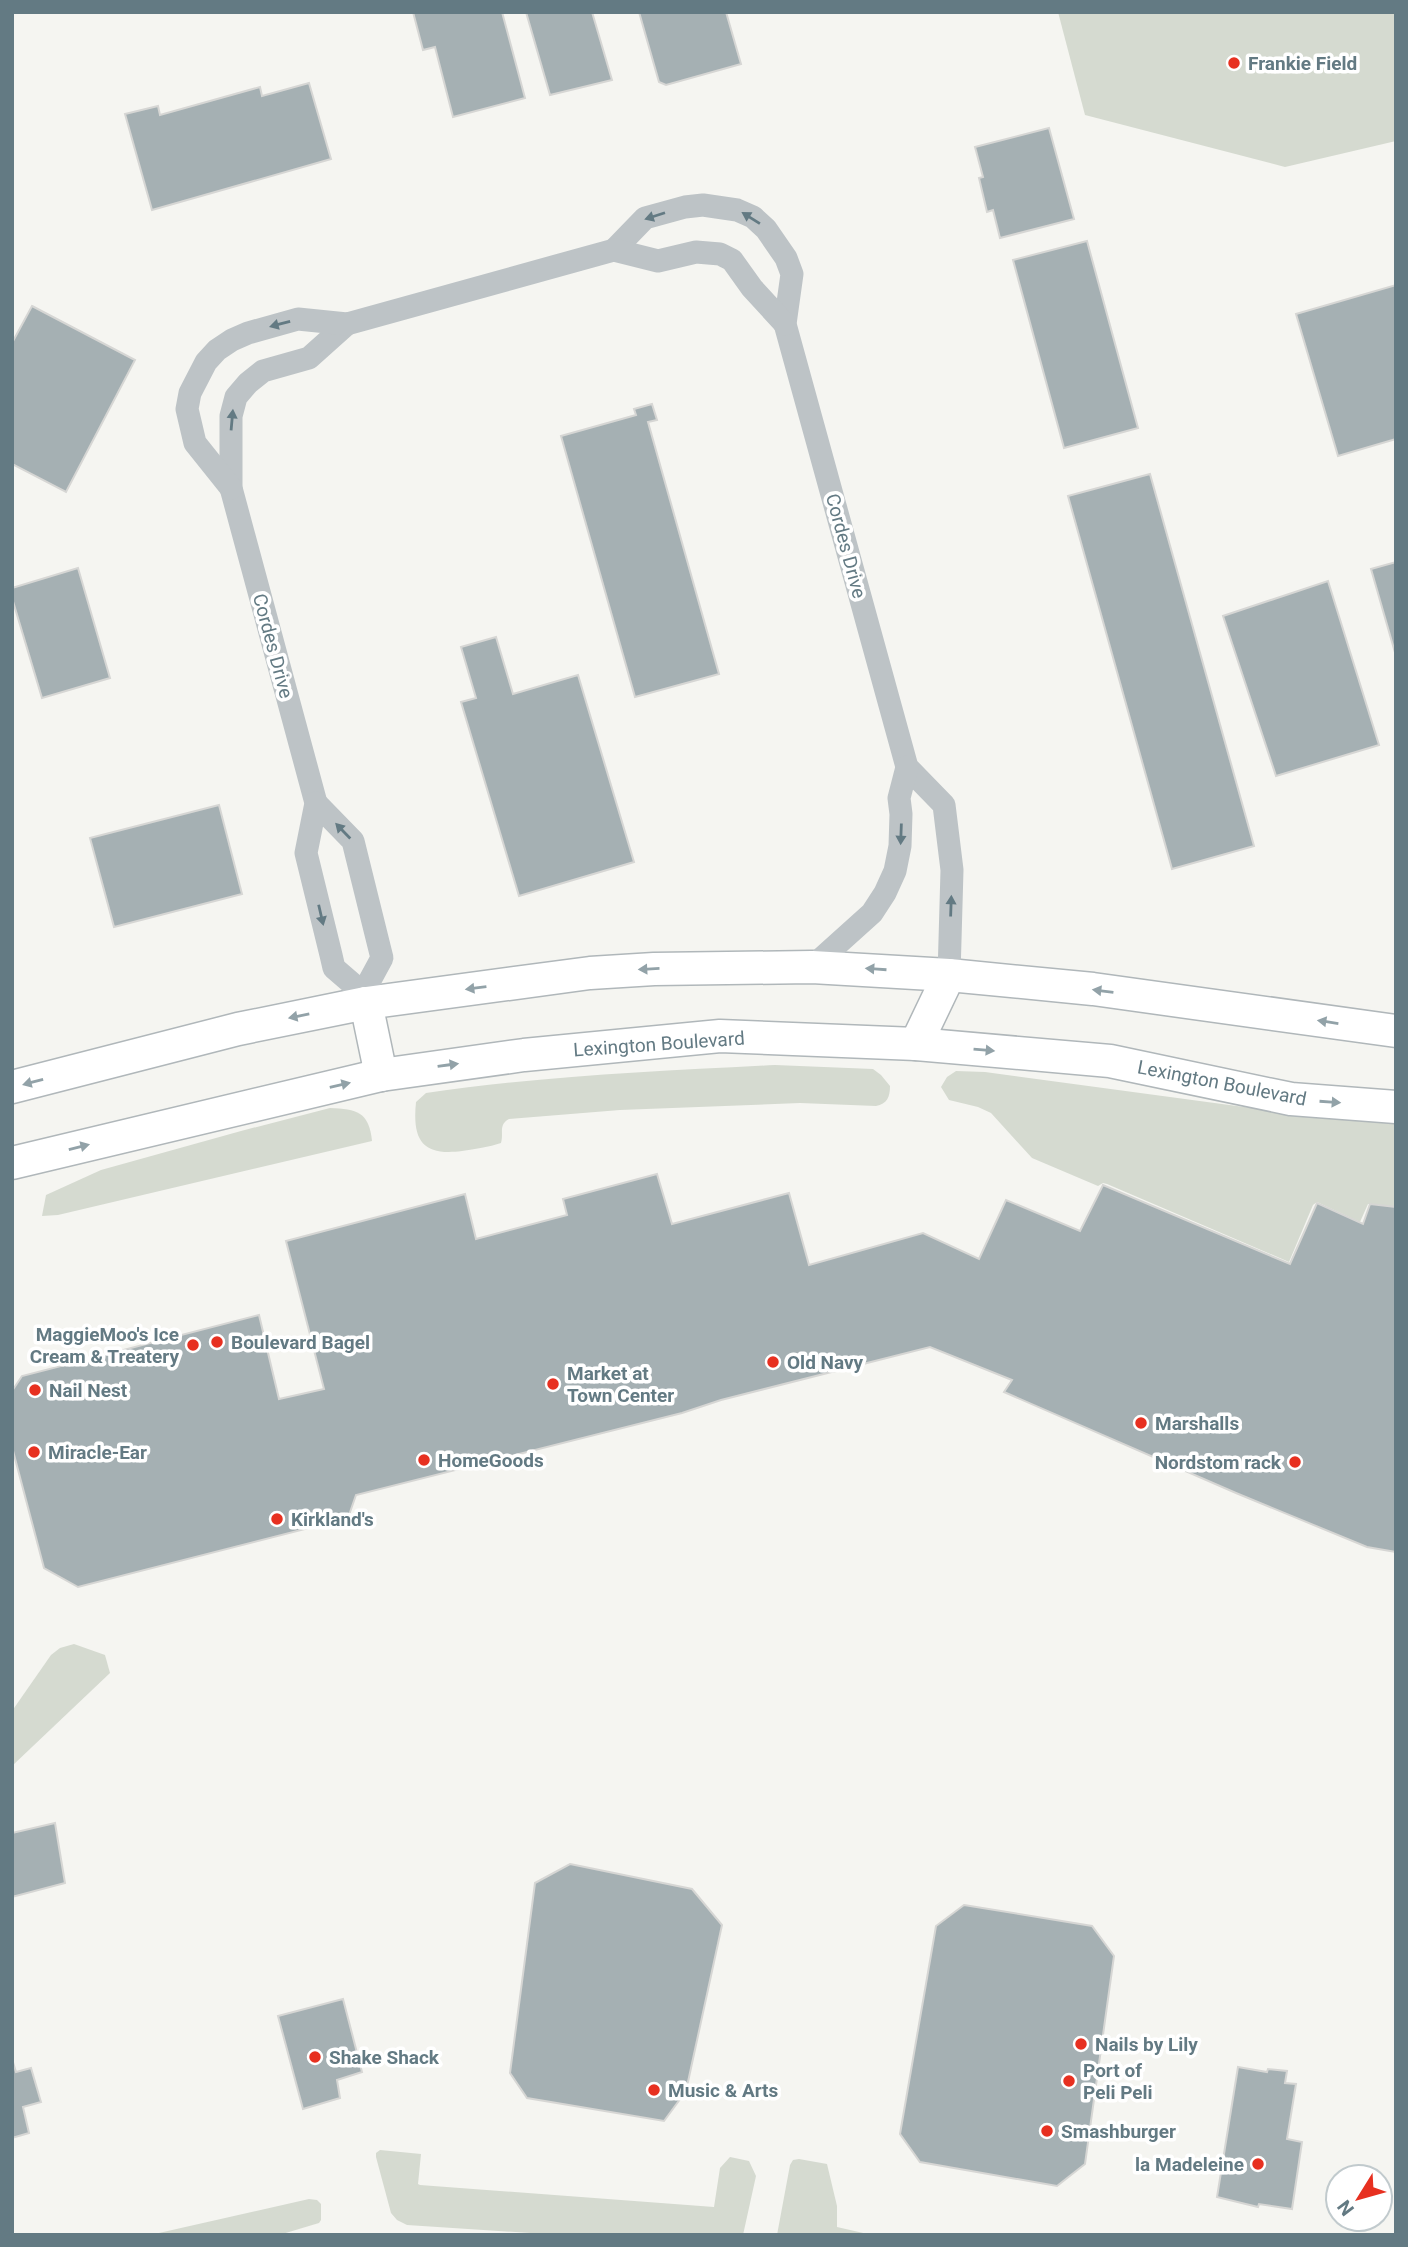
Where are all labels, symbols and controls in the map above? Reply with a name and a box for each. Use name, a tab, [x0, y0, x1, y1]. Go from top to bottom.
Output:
place label: Frankie Field	[1248, 52, 1357, 75]
marker: Frankie Field	[1226, 55, 1242, 71]
one-way arrow	[644, 211, 665, 221]
one-way arrow	[741, 212, 761, 225]
one-way arrow	[268, 319, 290, 330]
one-way arrow	[227, 409, 238, 431]
street label: Cordes Drive	[821, 491, 871, 601]
street label: Cordes Drive	[248, 591, 298, 701]
one-way arrow	[334, 822, 351, 839]
one-way arrow	[895, 823, 906, 845]
one-way arrow	[946, 895, 957, 917]
one-way arrow	[316, 904, 327, 926]
one-way arrow	[865, 963, 887, 974]
one-way arrow	[638, 964, 660, 975]
one-way arrow	[465, 982, 487, 993]
one-way arrow	[1092, 985, 1114, 996]
one-way arrow	[288, 1011, 310, 1022]
one-way arrow	[1317, 1016, 1339, 1027]
street label: Lexington Boulevard	[573, 1027, 745, 1061]
one-way arrow	[973, 1045, 995, 1056]
street label: Lexington Boulevard	[1136, 1055, 1308, 1111]
one-way arrow	[438, 1060, 460, 1071]
one-way arrow	[22, 1077, 44, 1088]
one-way arrow	[329, 1079, 351, 1090]
one-way arrow	[1319, 1097, 1341, 1108]
one-way arrow	[68, 1141, 90, 1152]
place label: MaggieMoo's Ice Cream & Treatery	[30, 1323, 179, 1368]
place label: Boulevard Bagel	[231, 1331, 370, 1354]
marker: Boulevard Bagel	[209, 1334, 225, 1350]
marker: MaggieMoo's Ice Cream & Treatery	[185, 1337, 201, 1353]
place label: Old Navy	[787, 1351, 864, 1374]
marker: Old Navy	[765, 1354, 781, 1370]
place label: Market at Town Center	[567, 1362, 674, 1407]
marker: Market at Town Center	[545, 1376, 561, 1392]
place label: Nail Nest	[49, 1379, 128, 1402]
marker: Nail Nest	[27, 1382, 43, 1398]
place label: Marshalls	[1155, 1412, 1239, 1435]
marker: Marshalls	[1133, 1415, 1149, 1431]
place label: Miracle-Ear	[48, 1441, 147, 1464]
marker: Miracle-Ear	[26, 1444, 42, 1460]
place label: HomeGoods	[438, 1449, 544, 1472]
place label: Nordstom rack	[1155, 1451, 1282, 1474]
marker: HomeGoods	[416, 1452, 432, 1468]
marker: Nordstom rack	[1287, 1454, 1303, 1470]
place label: Kirkland's	[291, 1508, 374, 1531]
marker: Kirkland's	[269, 1511, 285, 1527]
place label: Nails by Lily	[1095, 2033, 1198, 2056]
marker: Nails by Lily	[1073, 2036, 1089, 2052]
place label: Shake Shack	[329, 2046, 440, 2069]
marker: Shake Shack	[307, 2049, 323, 2065]
place label: Port of Peli Peli	[1083, 2059, 1153, 2104]
marker: Port of Peli Peli	[1061, 2073, 1077, 2089]
place label: Music & Arts	[668, 2079, 779, 2102]
marker: Music & Arts	[646, 2082, 662, 2098]
place label: Smashburger	[1061, 2120, 1176, 2143]
marker: Smashburger	[1039, 2123, 1055, 2139]
place label: la Madeleine	[1135, 2153, 1244, 2176]
marker: la Madeleine	[1250, 2156, 1266, 2172]
north arrow	[1324, 2163, 1394, 2233]
text: N	[1333, 2196, 1359, 2220]

